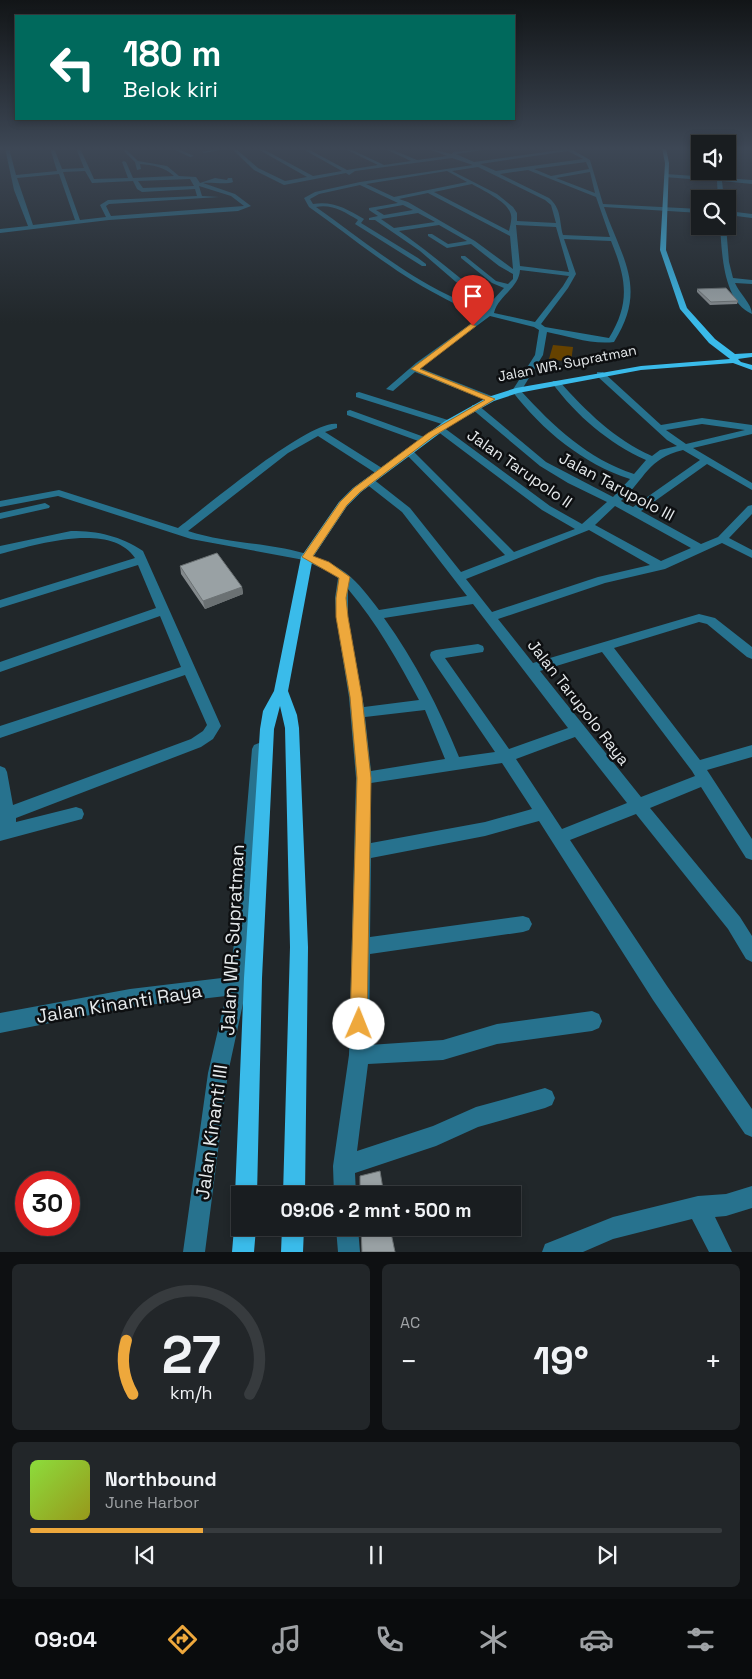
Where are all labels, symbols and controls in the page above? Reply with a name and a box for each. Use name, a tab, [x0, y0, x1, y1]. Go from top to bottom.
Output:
text: 180 m	[123, 32, 221, 76]
icon: left	[40, 35, 105, 100]
text: Belok kiri	[123, 75, 218, 103]
map controls	[691, 135, 736, 235]
button: sound	[691, 135, 736, 180]
button: search	[691, 190, 736, 235]
pin	[452, 275, 494, 326]
icon: arrive	[459, 282, 487, 310]
street label: Jalan WR. Supratman	[496, 341, 638, 385]
street label: Jalan Tarupolo II	[463, 424, 576, 513]
street label: Jalan Tarupolo III	[555, 447, 678, 526]
street label: Jalan Tarupolo Raya	[523, 635, 634, 770]
street label: Jalan WR. Supratman	[215, 844, 250, 1036]
street label: Jalan Kinanti Raya	[34, 978, 204, 1029]
position arrow	[332, 997, 384, 1049]
street label: Jalan Kinanti III	[190, 1063, 233, 1201]
speed limit sign: 30	[15, 1171, 80, 1236]
text: 09:06 · 2 mnt · 500 m	[281, 1198, 471, 1223]
text: AC	[400, 1312, 420, 1333]
text: 27	[161, 1322, 221, 1388]
text: 19°	[533, 1337, 589, 1385]
text: −	[400, 1343, 417, 1379]
text: +	[705, 1343, 722, 1379]
text: km/h	[170, 1381, 212, 1404]
text: Northbound	[105, 1467, 217, 1492]
text: June Harbor	[105, 1492, 199, 1513]
icon: previous	[131, 1541, 159, 1569]
icon: pause	[362, 1541, 390, 1569]
icon: next	[593, 1541, 621, 1569]
icon: directions	[165, 1622, 200, 1657]
icon: music	[269, 1622, 304, 1657]
icon: phone	[372, 1622, 407, 1657]
icon: climate	[476, 1622, 511, 1657]
icon: car	[579, 1622, 614, 1657]
icon: filters	[683, 1622, 718, 1657]
text: 09:04	[34, 1625, 97, 1653]

